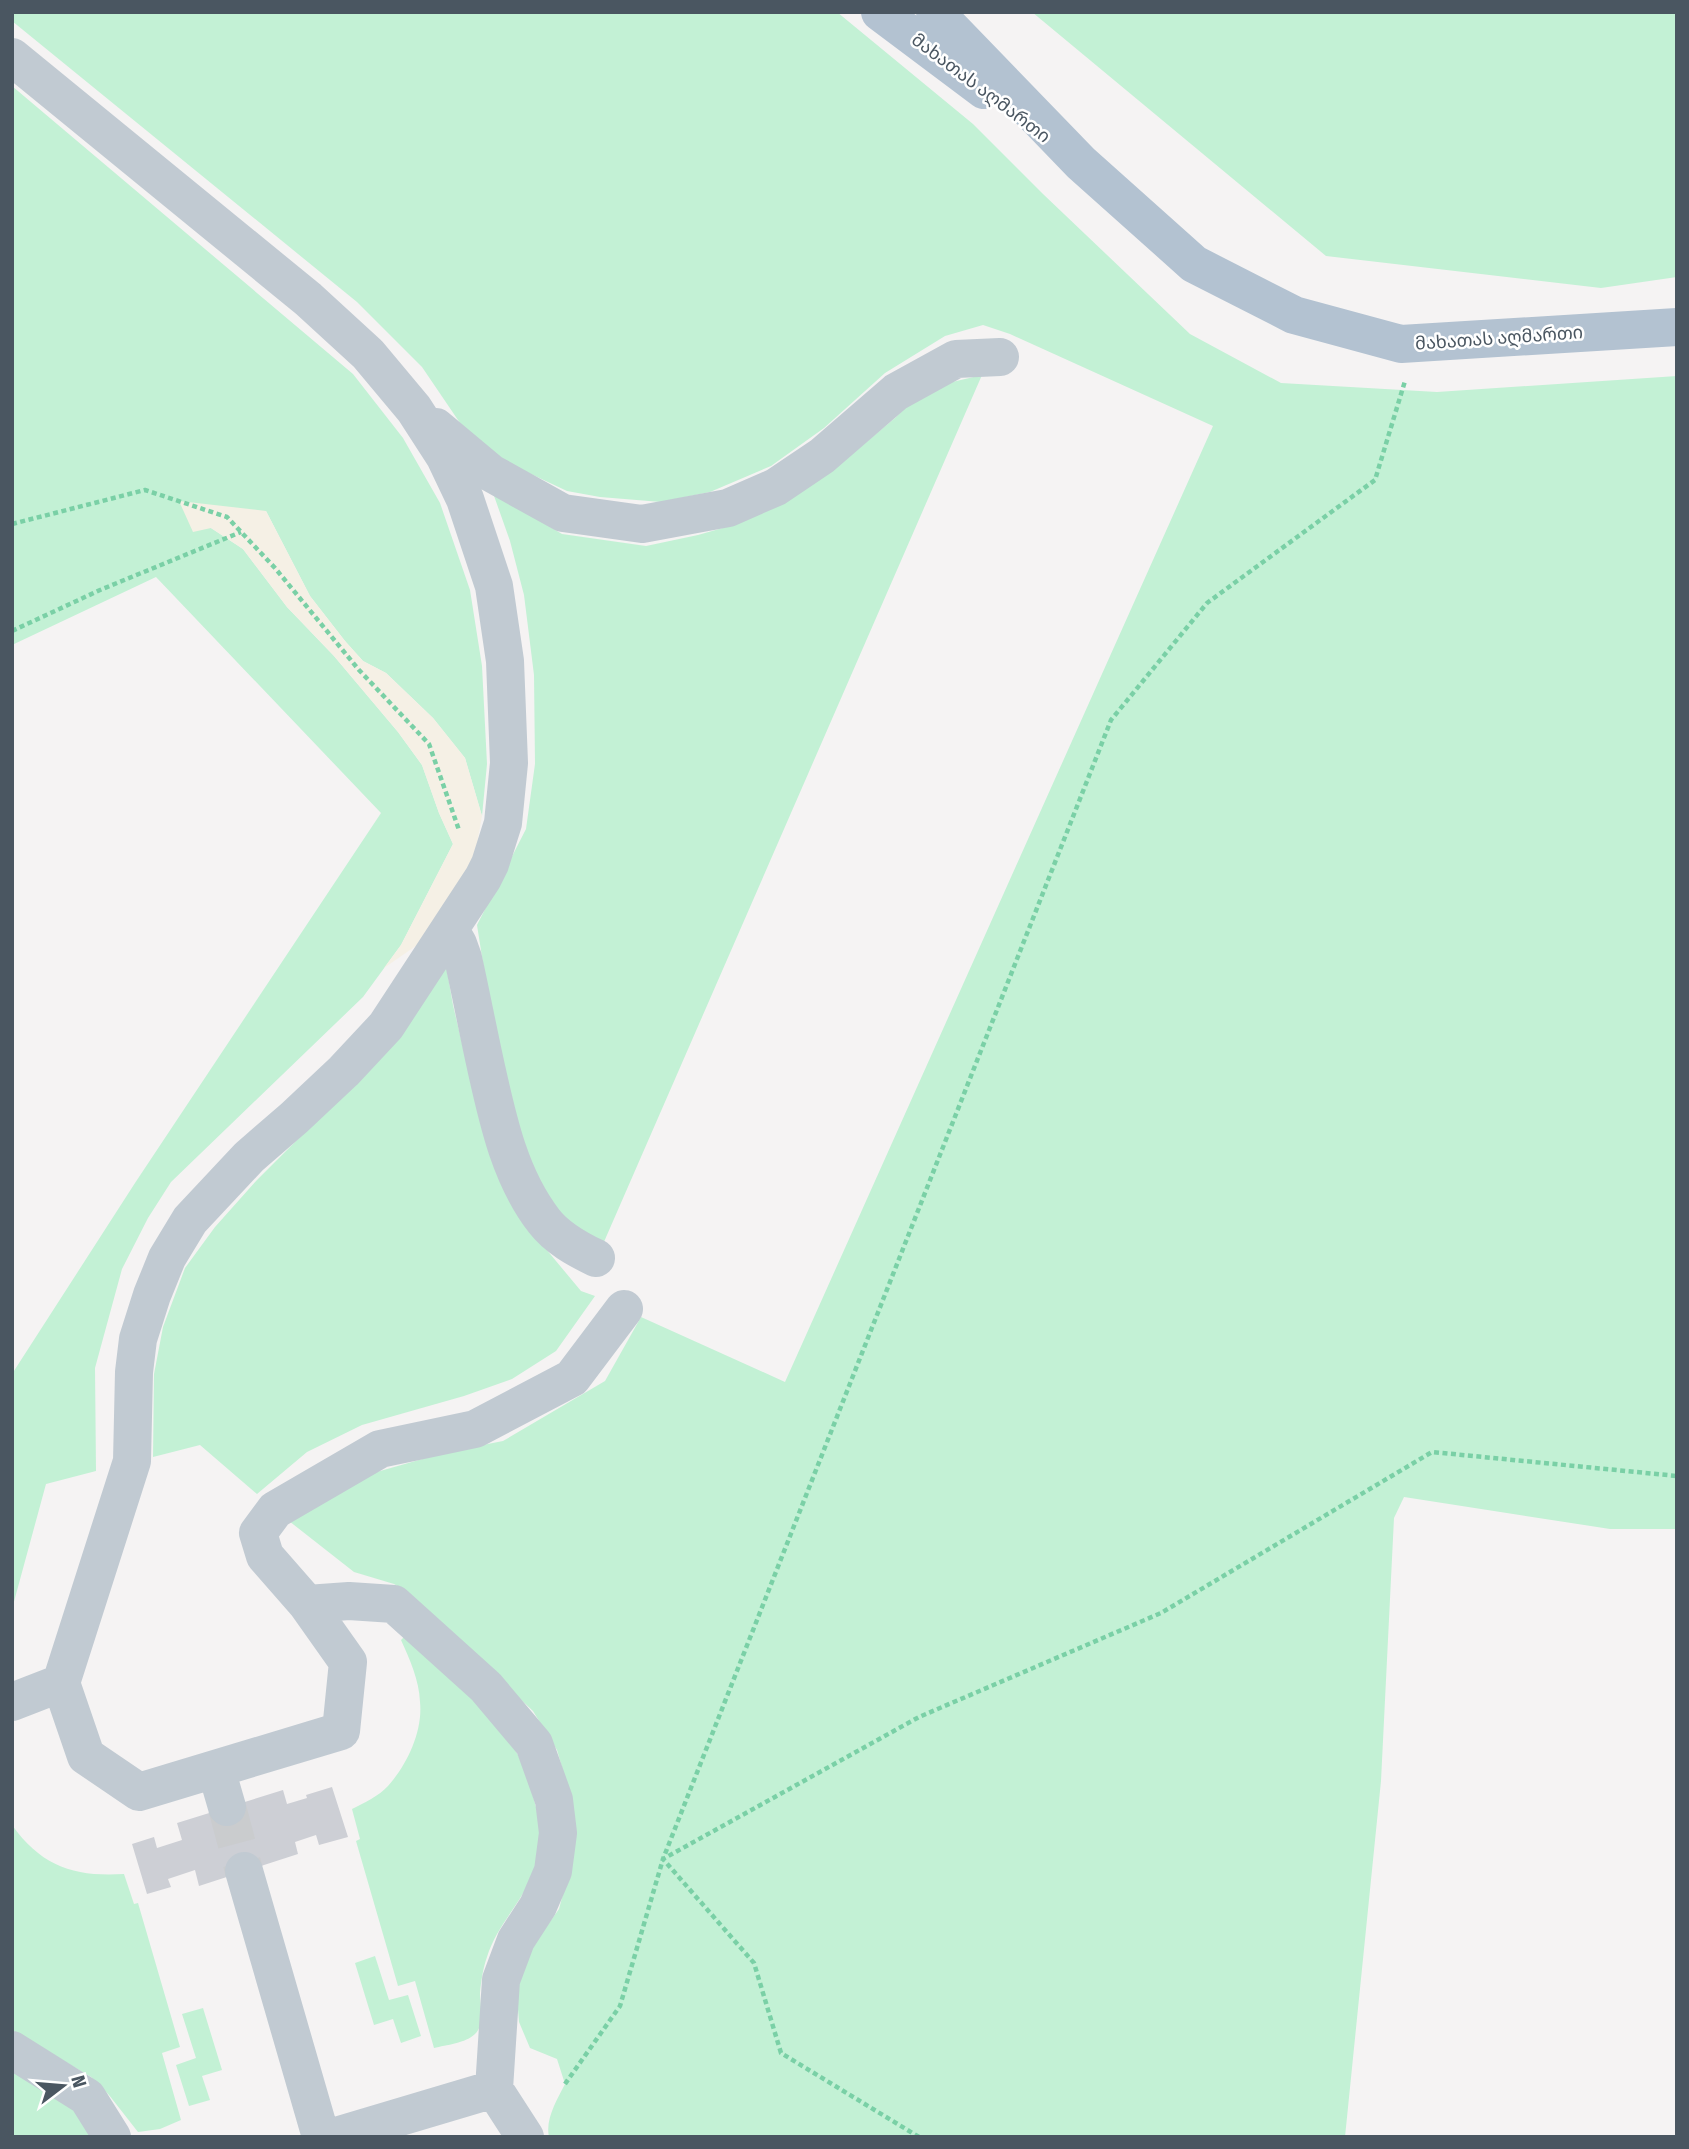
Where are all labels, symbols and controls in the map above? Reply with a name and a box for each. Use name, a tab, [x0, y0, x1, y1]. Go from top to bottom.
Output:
street label: მახათას აღმართი	[907, 29, 1055, 147]
street label: მახათას აღმართი	[1414, 321, 1584, 355]
north arrow	[28, 2051, 98, 2121]
text: N	[66, 2073, 91, 2090]

